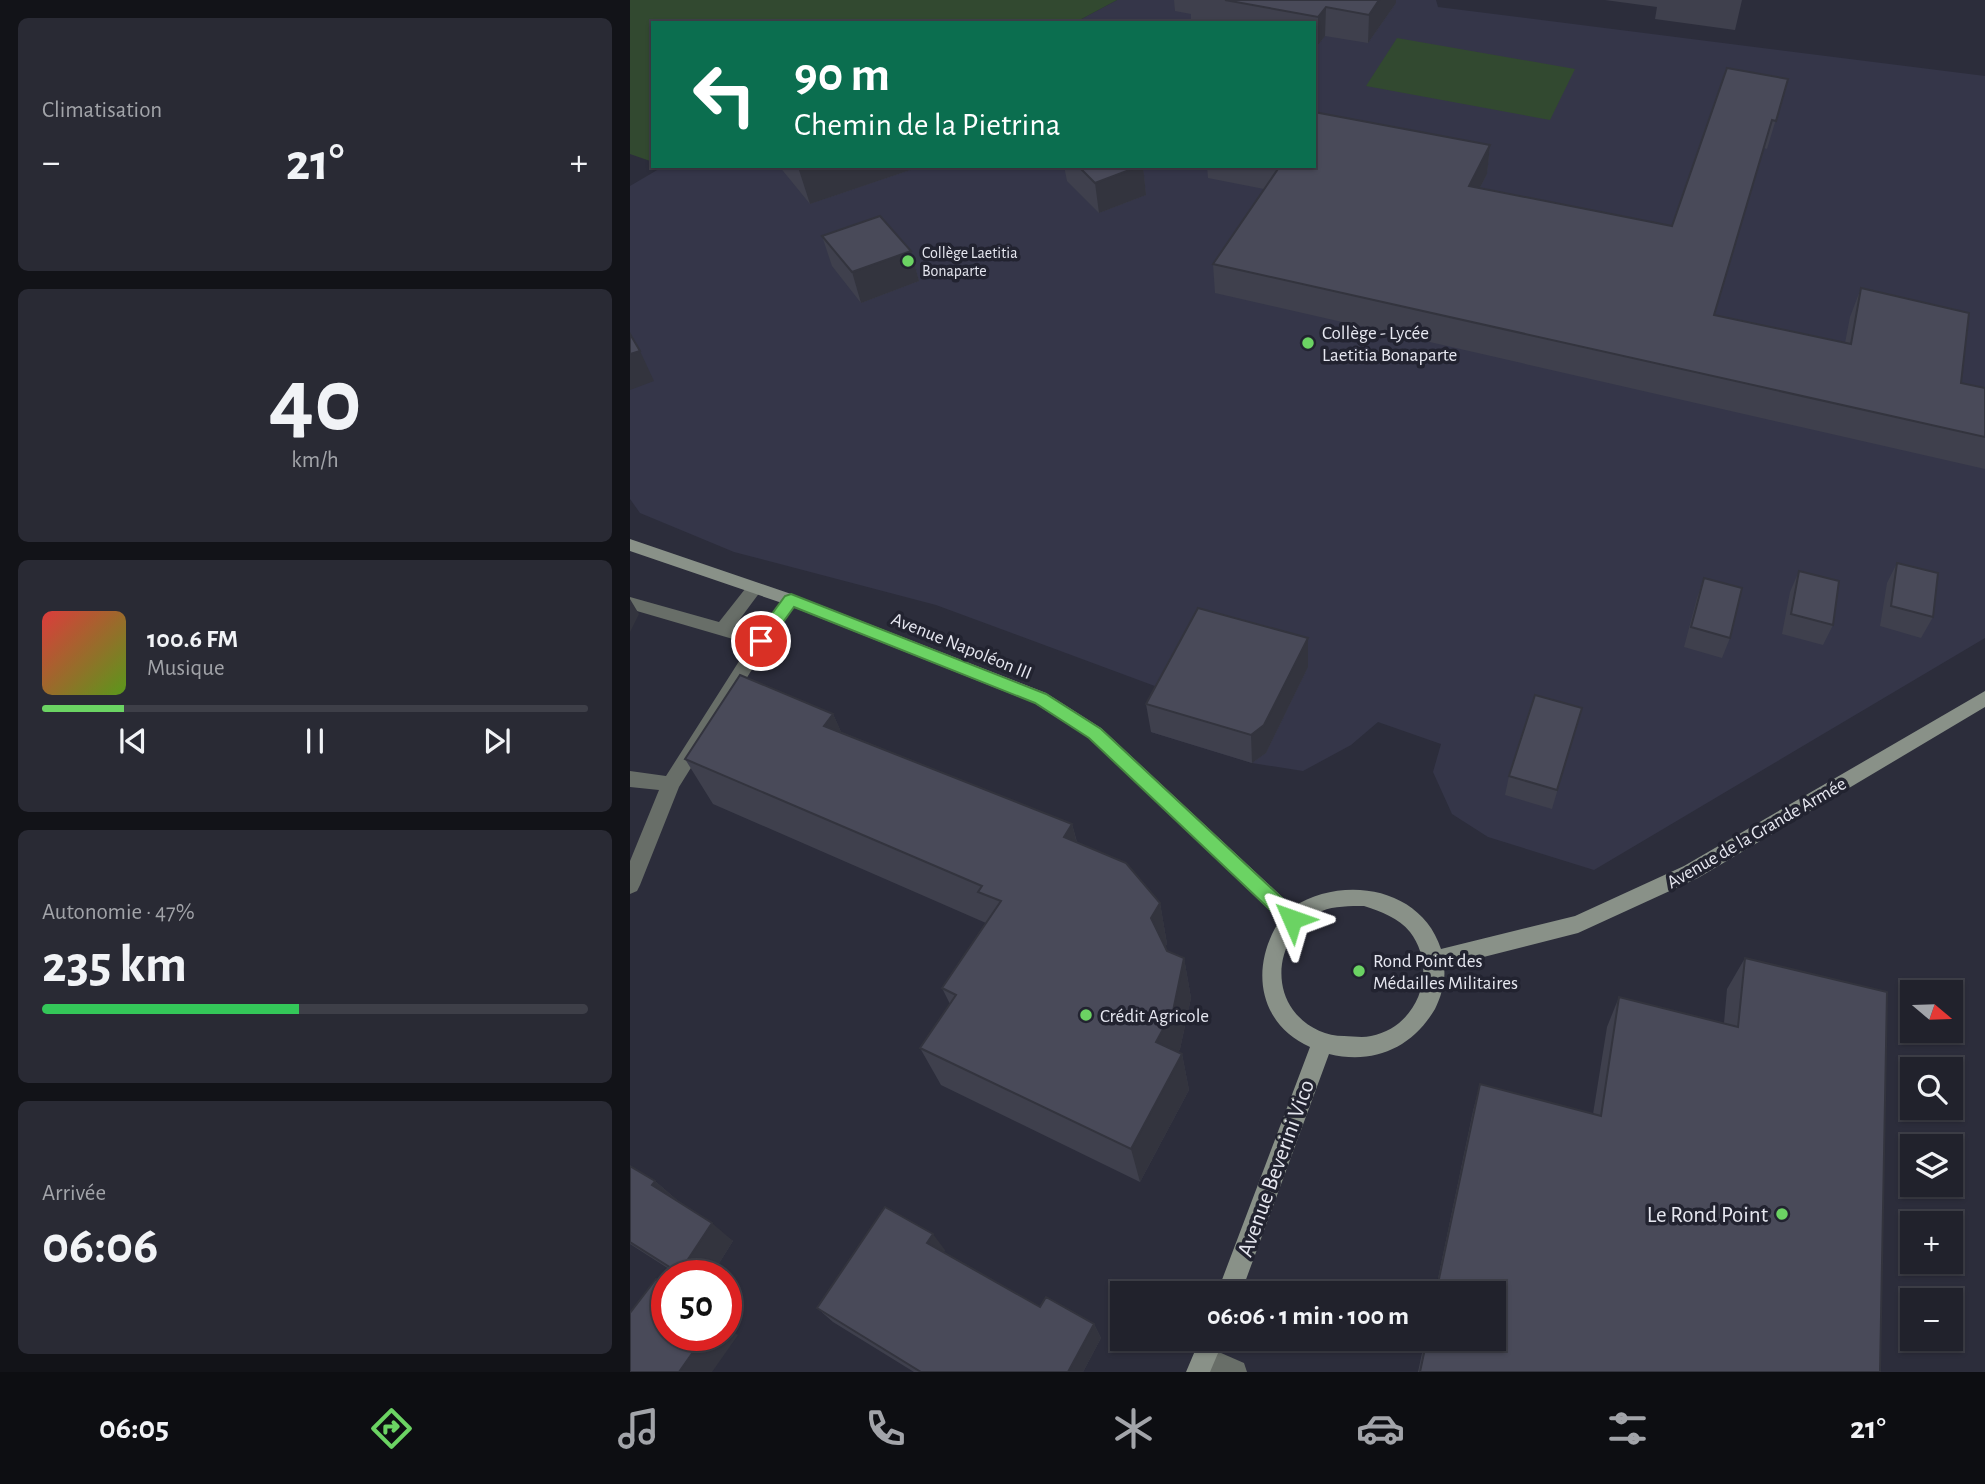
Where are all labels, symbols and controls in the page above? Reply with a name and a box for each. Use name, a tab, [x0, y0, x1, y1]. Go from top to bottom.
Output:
icon: left	[679, 49, 770, 140]
text: 90 m	[794, 51, 890, 100]
text: Climatisation	[42, 99, 162, 122]
text: Chemin de la Pietrina	[794, 109, 1060, 141]
text: 21°	[286, 137, 344, 189]
text: −	[42, 144, 60, 182]
text: +	[570, 144, 588, 182]
place label: Collège Laetitia Bonaparte	[922, 245, 1018, 279]
marker: Collège Laetitia Bonaparte	[900, 253, 916, 269]
place label: Collège - Lycée Laetitia Bonaparte	[1322, 324, 1457, 365]
marker: Collège - Lycée Laetitia Bonaparte	[1300, 335, 1316, 351]
text: 40	[268, 356, 362, 447]
text: km/h	[291, 449, 339, 472]
street label: Avenue Napoléon III	[888, 610, 1034, 683]
pin	[731, 611, 791, 671]
icon: arrive	[742, 622, 780, 660]
text: 100.6 FM	[147, 626, 238, 652]
text: Musique	[147, 657, 225, 680]
icon: previous	[114, 722, 152, 760]
icon: pause	[296, 722, 334, 760]
icon: next	[478, 722, 516, 760]
street label: Avenue de la Grande Armée	[1664, 774, 1850, 892]
position arrow	[1255, 882, 1329, 956]
text: Autonomie · 47%	[42, 901, 195, 924]
text: 235 km	[42, 939, 187, 991]
place label: Rond Point des Médailles Militaires	[1373, 952, 1518, 993]
marker: Rond Point des Médailles Militaires	[1351, 963, 1367, 979]
north arrow	[1900, 980, 1964, 1043]
map controls	[1900, 980, 1963, 1351]
marker: Crédit Agricole	[1078, 1007, 1094, 1023]
place label: Crédit Agricole	[1100, 1007, 1209, 1026]
button: search	[1900, 1057, 1963, 1120]
street label: Avenue Beverini Vico	[1234, 1077, 1319, 1260]
button: layers	[1900, 1134, 1963, 1197]
text: Arrivée	[42, 1182, 106, 1205]
place label: Le Rond Point	[1647, 1204, 1769, 1227]
marker: Le Rond Point	[1774, 1206, 1790, 1222]
button: +	[1900, 1211, 1963, 1274]
text: 06:06	[42, 1220, 158, 1272]
speed limit sign: 50	[651, 1260, 742, 1351]
button: −	[1900, 1288, 1963, 1351]
text: 06:06 · 1 min · 100 m	[1207, 1303, 1409, 1329]
icon: directions	[367, 1404, 416, 1453]
icon: music	[614, 1404, 663, 1453]
icon: phone	[861, 1404, 910, 1453]
icon: climate	[1109, 1404, 1158, 1453]
icon: car	[1356, 1404, 1405, 1453]
icon: filters	[1603, 1404, 1652, 1453]
text: 06:05	[99, 1412, 169, 1444]
text: 21°	[1850, 1412, 1886, 1444]

